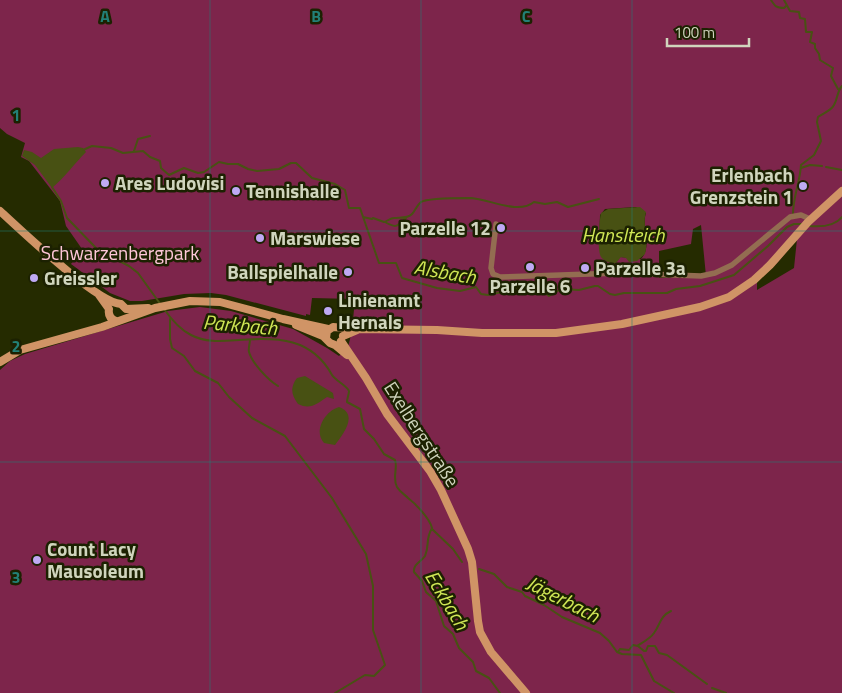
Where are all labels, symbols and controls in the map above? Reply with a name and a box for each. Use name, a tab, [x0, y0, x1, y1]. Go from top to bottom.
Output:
text: A	[100, 4, 110, 28]
text: B	[311, 4, 321, 28]
text: C	[522, 4, 531, 28]
scale bar	[667, 15, 750, 47]
text: 100 m	[674, 21, 715, 44]
text: 1	[12, 103, 20, 127]
place label: Erlenbach Grenzstein 1	[690, 160, 793, 211]
place label: Ares Ludovisi	[115, 168, 224, 197]
place label: Tennishalle	[246, 176, 340, 205]
marker: Ares Ludovisi	[99, 177, 111, 189]
marker: Erlenbach Grenzstein 1	[797, 180, 809, 192]
marker: Tennishalle	[230, 185, 242, 197]
place label: Parzelle 12	[399, 213, 491, 242]
water label: Hanslteich	[581, 219, 666, 250]
marker: Parzelle 12	[495, 222, 507, 234]
place label: Marswiese	[270, 223, 360, 252]
marker: Marswiese	[254, 232, 266, 244]
park label: Schwarzenbergpark	[41, 238, 199, 267]
water label: Alsbach	[412, 251, 479, 292]
place label: Parzelle 3a	[595, 253, 686, 282]
place label: Ballspielhalle	[227, 257, 338, 286]
marker: Parzelle 6	[524, 261, 536, 273]
marker: Parzelle 3a	[579, 262, 591, 274]
place label: Greissler	[44, 263, 117, 292]
marker: Ballspielhalle	[342, 266, 354, 278]
place label: Parzelle 6	[490, 271, 571, 300]
marker: Greissler	[28, 272, 40, 284]
place label: Linienamt Hernals	[338, 285, 420, 336]
marker: Linienamt Hernals	[322, 305, 334, 317]
water label: Parkbach	[202, 306, 279, 343]
text: 2	[12, 334, 20, 358]
street label: Exelbergstraße	[377, 375, 467, 492]
place label: Count Lacy Mausoleum	[47, 534, 144, 585]
marker: Count Lacy Mausoleum	[31, 554, 43, 566]
water label: Eckbach	[417, 564, 478, 636]
text: 3	[12, 565, 20, 589]
water label: Jägerbach	[521, 567, 606, 631]

